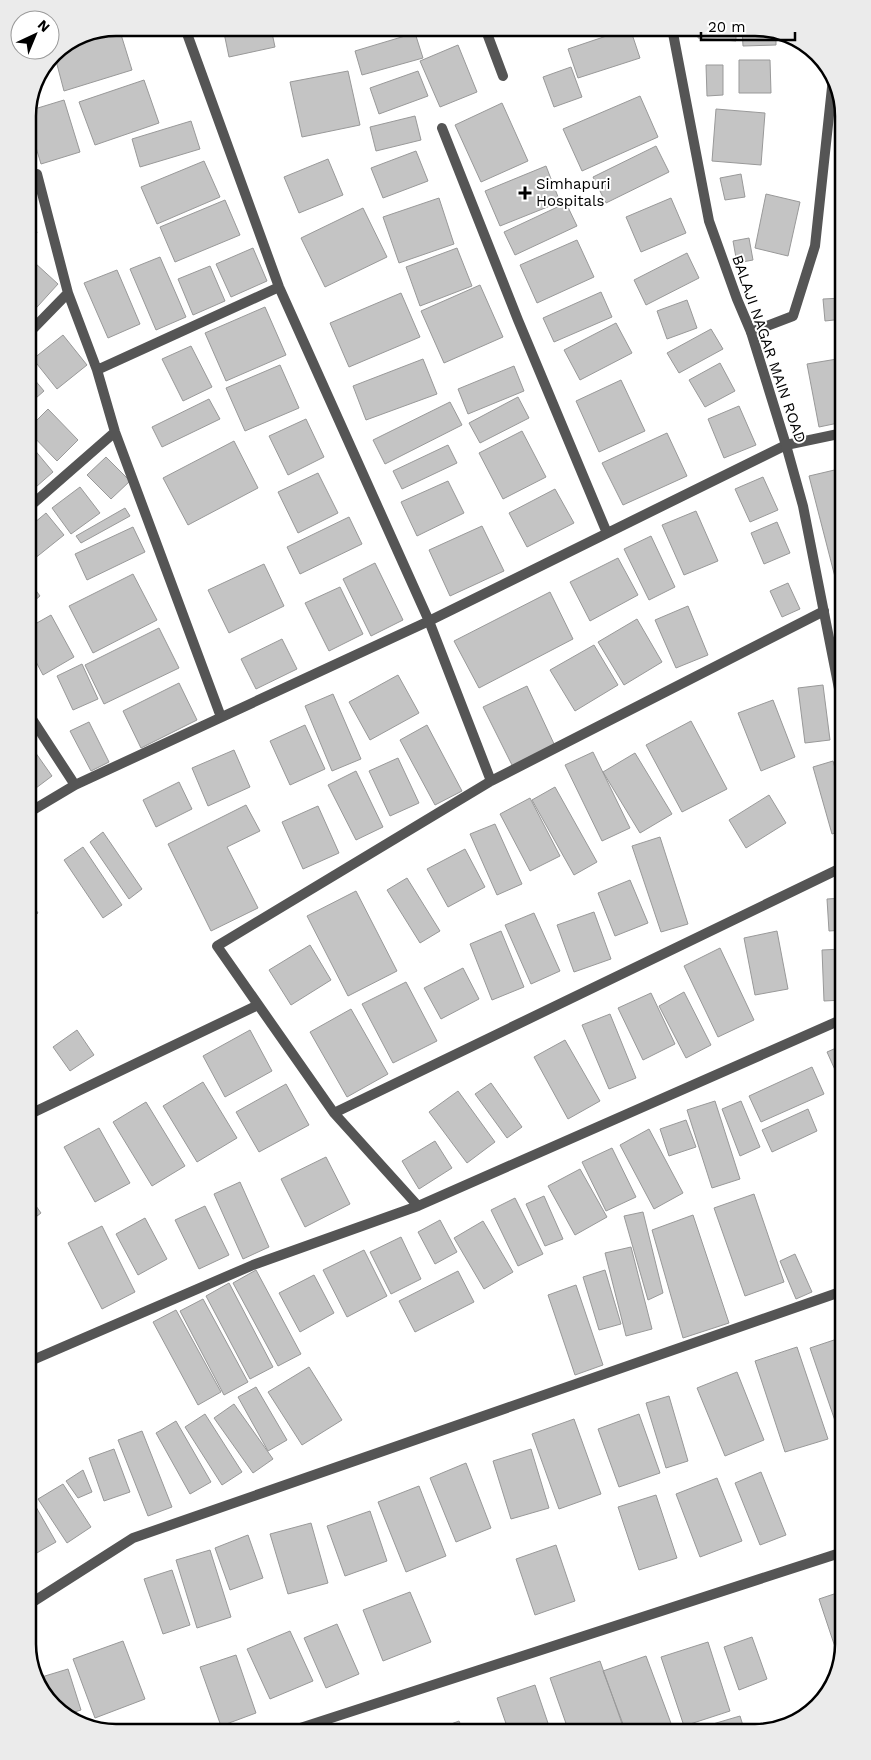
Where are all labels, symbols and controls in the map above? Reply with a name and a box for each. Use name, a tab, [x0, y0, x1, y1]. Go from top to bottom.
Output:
north arrow	[10, 10, 60, 60]
scale bar	[701, 10, 795, 42]
text: N	[35, 16, 53, 35]
text: 20 m	[708, 18, 746, 36]
place label: Simhapuri Hospitals	[536, 175, 610, 210]
marker: Simhapuri Hospitals	[518, 186, 532, 200]
street label: BALAJI NAGAR MAIN ROAD	[728, 253, 810, 445]

